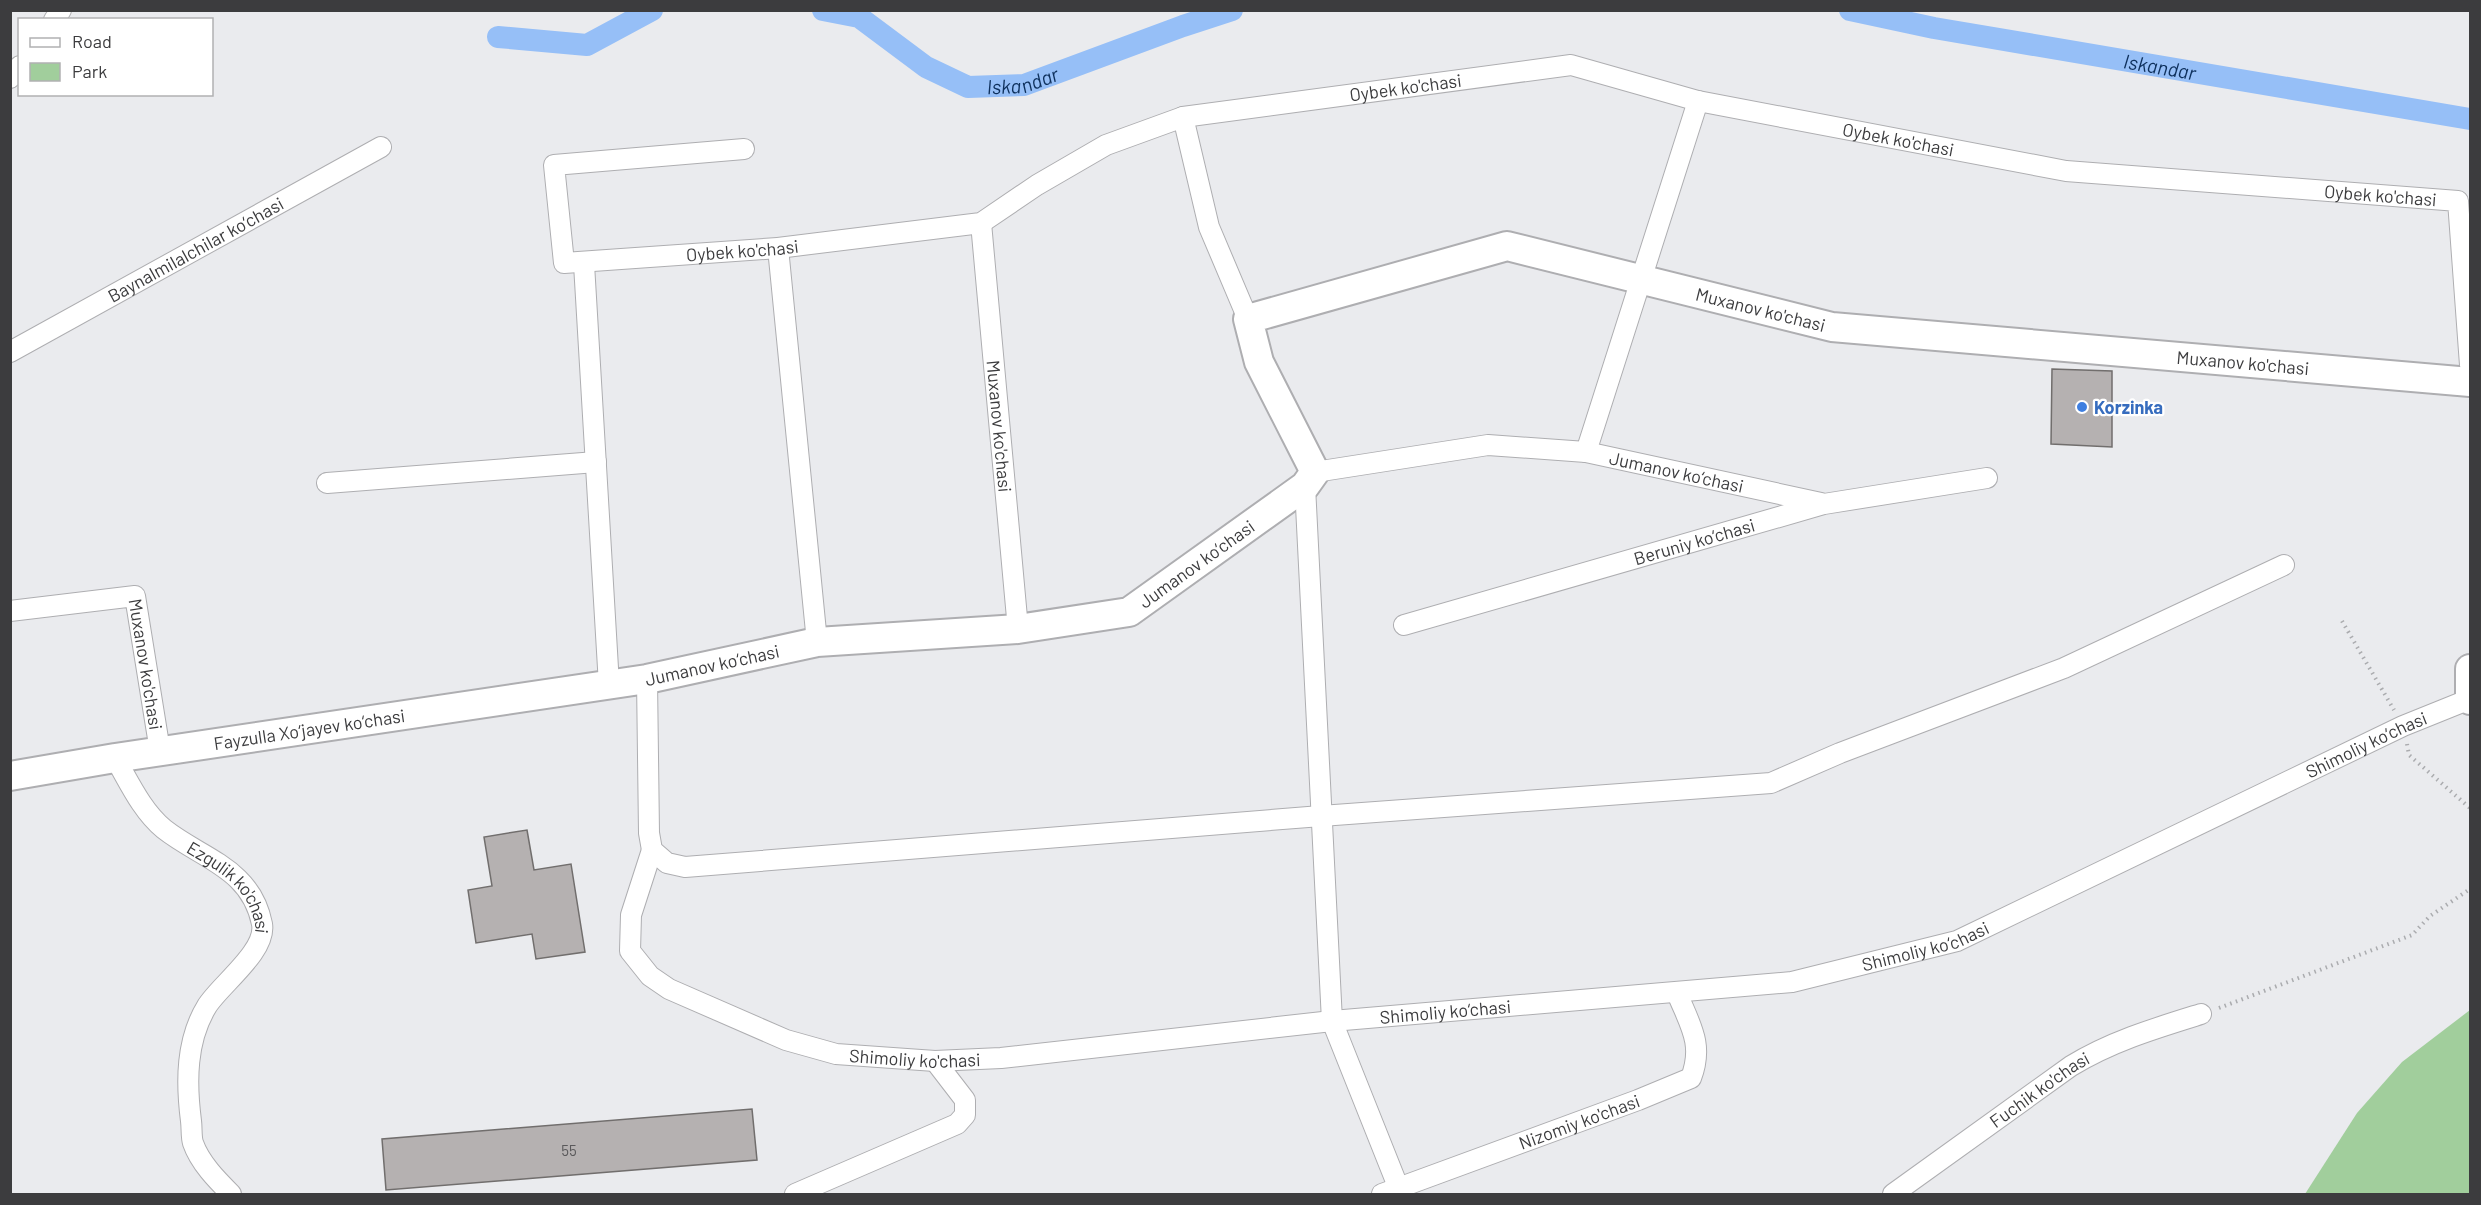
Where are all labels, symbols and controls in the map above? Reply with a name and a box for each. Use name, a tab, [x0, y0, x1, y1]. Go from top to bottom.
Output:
legend	[18, 18, 213, 96]
text: Road	[72, 30, 112, 52]
water label: Iskandar	[2122, 48, 2199, 84]
text: Park	[72, 60, 107, 82]
water label: Iskandar	[986, 61, 1062, 98]
street label: Oybek ko'chasi	[1348, 69, 1463, 106]
street label: Oybek ko'chasi	[1841, 118, 1956, 160]
street label: Oybek ko'chasi	[2323, 180, 2437, 210]
street label: Baynalmilalchilar ko‘chasi	[104, 192, 287, 307]
street label: Oybek ko'chasi	[685, 235, 800, 265]
street label: Muxanov ko'chasi	[1693, 282, 1828, 336]
street label: Muxanov ko'chasi	[2176, 346, 2310, 379]
street label: Muxanov ko'chasi	[983, 359, 1016, 493]
place label: Korzinka	[2094, 396, 2163, 418]
marker: Korzinka	[2075, 400, 2089, 414]
street label: Jumanov ko‘chasi	[1607, 446, 1746, 497]
street label: Beruniy ko‘chasi	[1631, 514, 1757, 569]
street label: Jumanov ko‘chasi	[1134, 515, 1259, 613]
street label: Muxanov ko'chasi	[125, 597, 167, 732]
street label: Jumanov ko‘chasi	[643, 640, 781, 690]
street label: Fayzulla Xo‘jayev ko‘chasi	[212, 704, 406, 754]
street label: Shimoliy ko‘chasi	[2302, 707, 2430, 782]
street label: Ezgulik ko'chasi	[183, 836, 274, 935]
street label: Shimoliy ko‘chasi	[1859, 916, 1992, 975]
street label: Shimoliy ko‘chasi	[1379, 995, 1512, 1028]
street label: Shimoliy ko'chasi	[849, 1044, 981, 1072]
street label: Fuchik ko'chasi	[1985, 1047, 2093, 1132]
street label: Nizomiy ko'chasi	[1516, 1089, 1643, 1154]
house number: 55	[561, 1141, 577, 1159]

